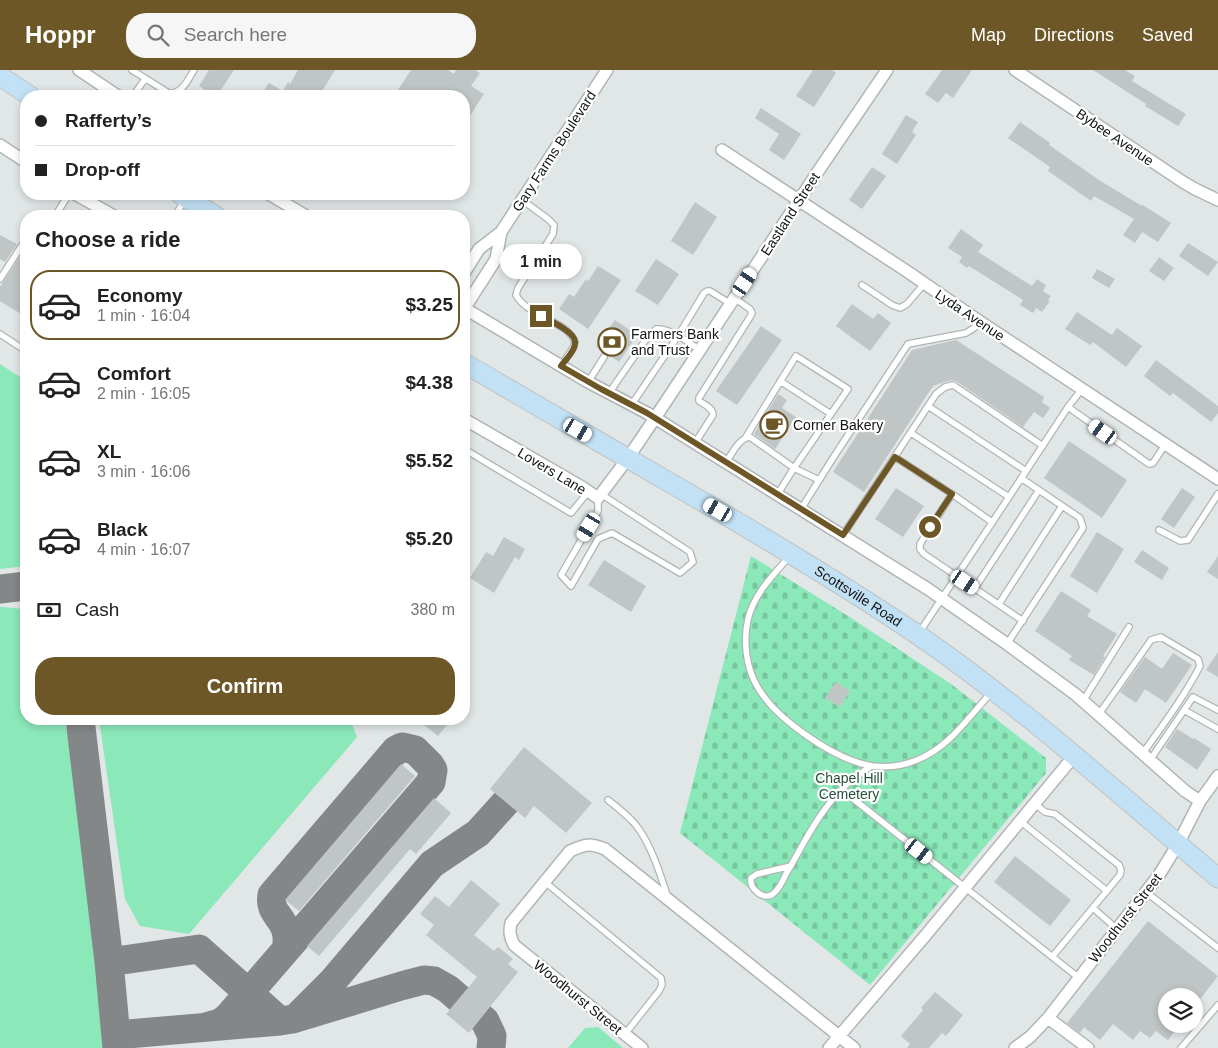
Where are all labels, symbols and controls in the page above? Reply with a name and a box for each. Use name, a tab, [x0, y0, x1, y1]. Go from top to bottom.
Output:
search box	[126, 13, 476, 58]
text: Hoppr	[25, 21, 96, 48]
icon: search	[144, 21, 172, 49]
text: Search here	[184, 24, 287, 45]
text: Map	[971, 25, 1006, 45]
text: Directions	[1034, 25, 1114, 45]
text: Saved	[1142, 25, 1193, 45]
street label: Gary Farms Boulevard	[509, 88, 599, 214]
street label: Bybee Avenue	[1073, 105, 1157, 169]
text: Rafferty’s	[65, 110, 152, 131]
text: Drop-off	[65, 159, 140, 180]
street label: Eastland Street	[757, 169, 823, 259]
text: Choose a ride	[35, 227, 180, 252]
callout: 1 min	[500, 244, 582, 278]
text: 1 min	[520, 253, 562, 270]
car	[730, 265, 759, 299]
icon: car	[37, 283, 82, 328]
text: Economy	[97, 285, 183, 306]
street label: Lyda Avenue	[932, 286, 1008, 344]
text: $3.25	[405, 294, 453, 315]
route end	[530, 305, 552, 327]
text: 1 min · 16:04	[97, 307, 190, 324]
place label: Farmers Bank and Trust	[631, 326, 720, 358]
bank icon: Farmers Bank and Trust	[597, 327, 627, 357]
icon: car	[37, 361, 82, 406]
text: Comfort	[97, 363, 171, 384]
text: $4.38	[405, 372, 453, 393]
text: 2 min · 16:05	[97, 385, 190, 402]
cafe icon: Corner Bakery	[759, 410, 789, 440]
car	[561, 416, 594, 444]
place label: Corner Bakery	[793, 417, 883, 433]
car	[1086, 417, 1119, 447]
icon: car	[37, 439, 82, 484]
text: XL	[97, 441, 121, 462]
street label: Lovers Lane	[515, 444, 589, 498]
text: $5.52	[405, 450, 453, 471]
text: 3 min · 16:06	[97, 463, 190, 480]
car	[701, 496, 734, 524]
car	[574, 510, 603, 544]
route start	[919, 516, 941, 538]
icon: car	[37, 517, 82, 562]
text: Black	[97, 519, 148, 540]
text: $5.20	[405, 528, 453, 549]
text: 4 min · 16:07	[97, 541, 190, 558]
street label: Scottsville Road	[812, 562, 905, 630]
car	[948, 567, 981, 597]
icon: cash	[35, 596, 63, 624]
text: Cash	[75, 599, 119, 620]
text: 380 m	[411, 601, 455, 618]
button: Confirm	[35, 657, 455, 715]
park label: Chapel Hill Cemetery	[815, 770, 883, 802]
car	[902, 836, 935, 866]
street label: Woodhurst Street	[1085, 870, 1165, 966]
street label: Woodhurst Street	[531, 957, 625, 1037]
map controls	[1158, 988, 1203, 1033]
button: layers	[1158, 988, 1203, 1033]

